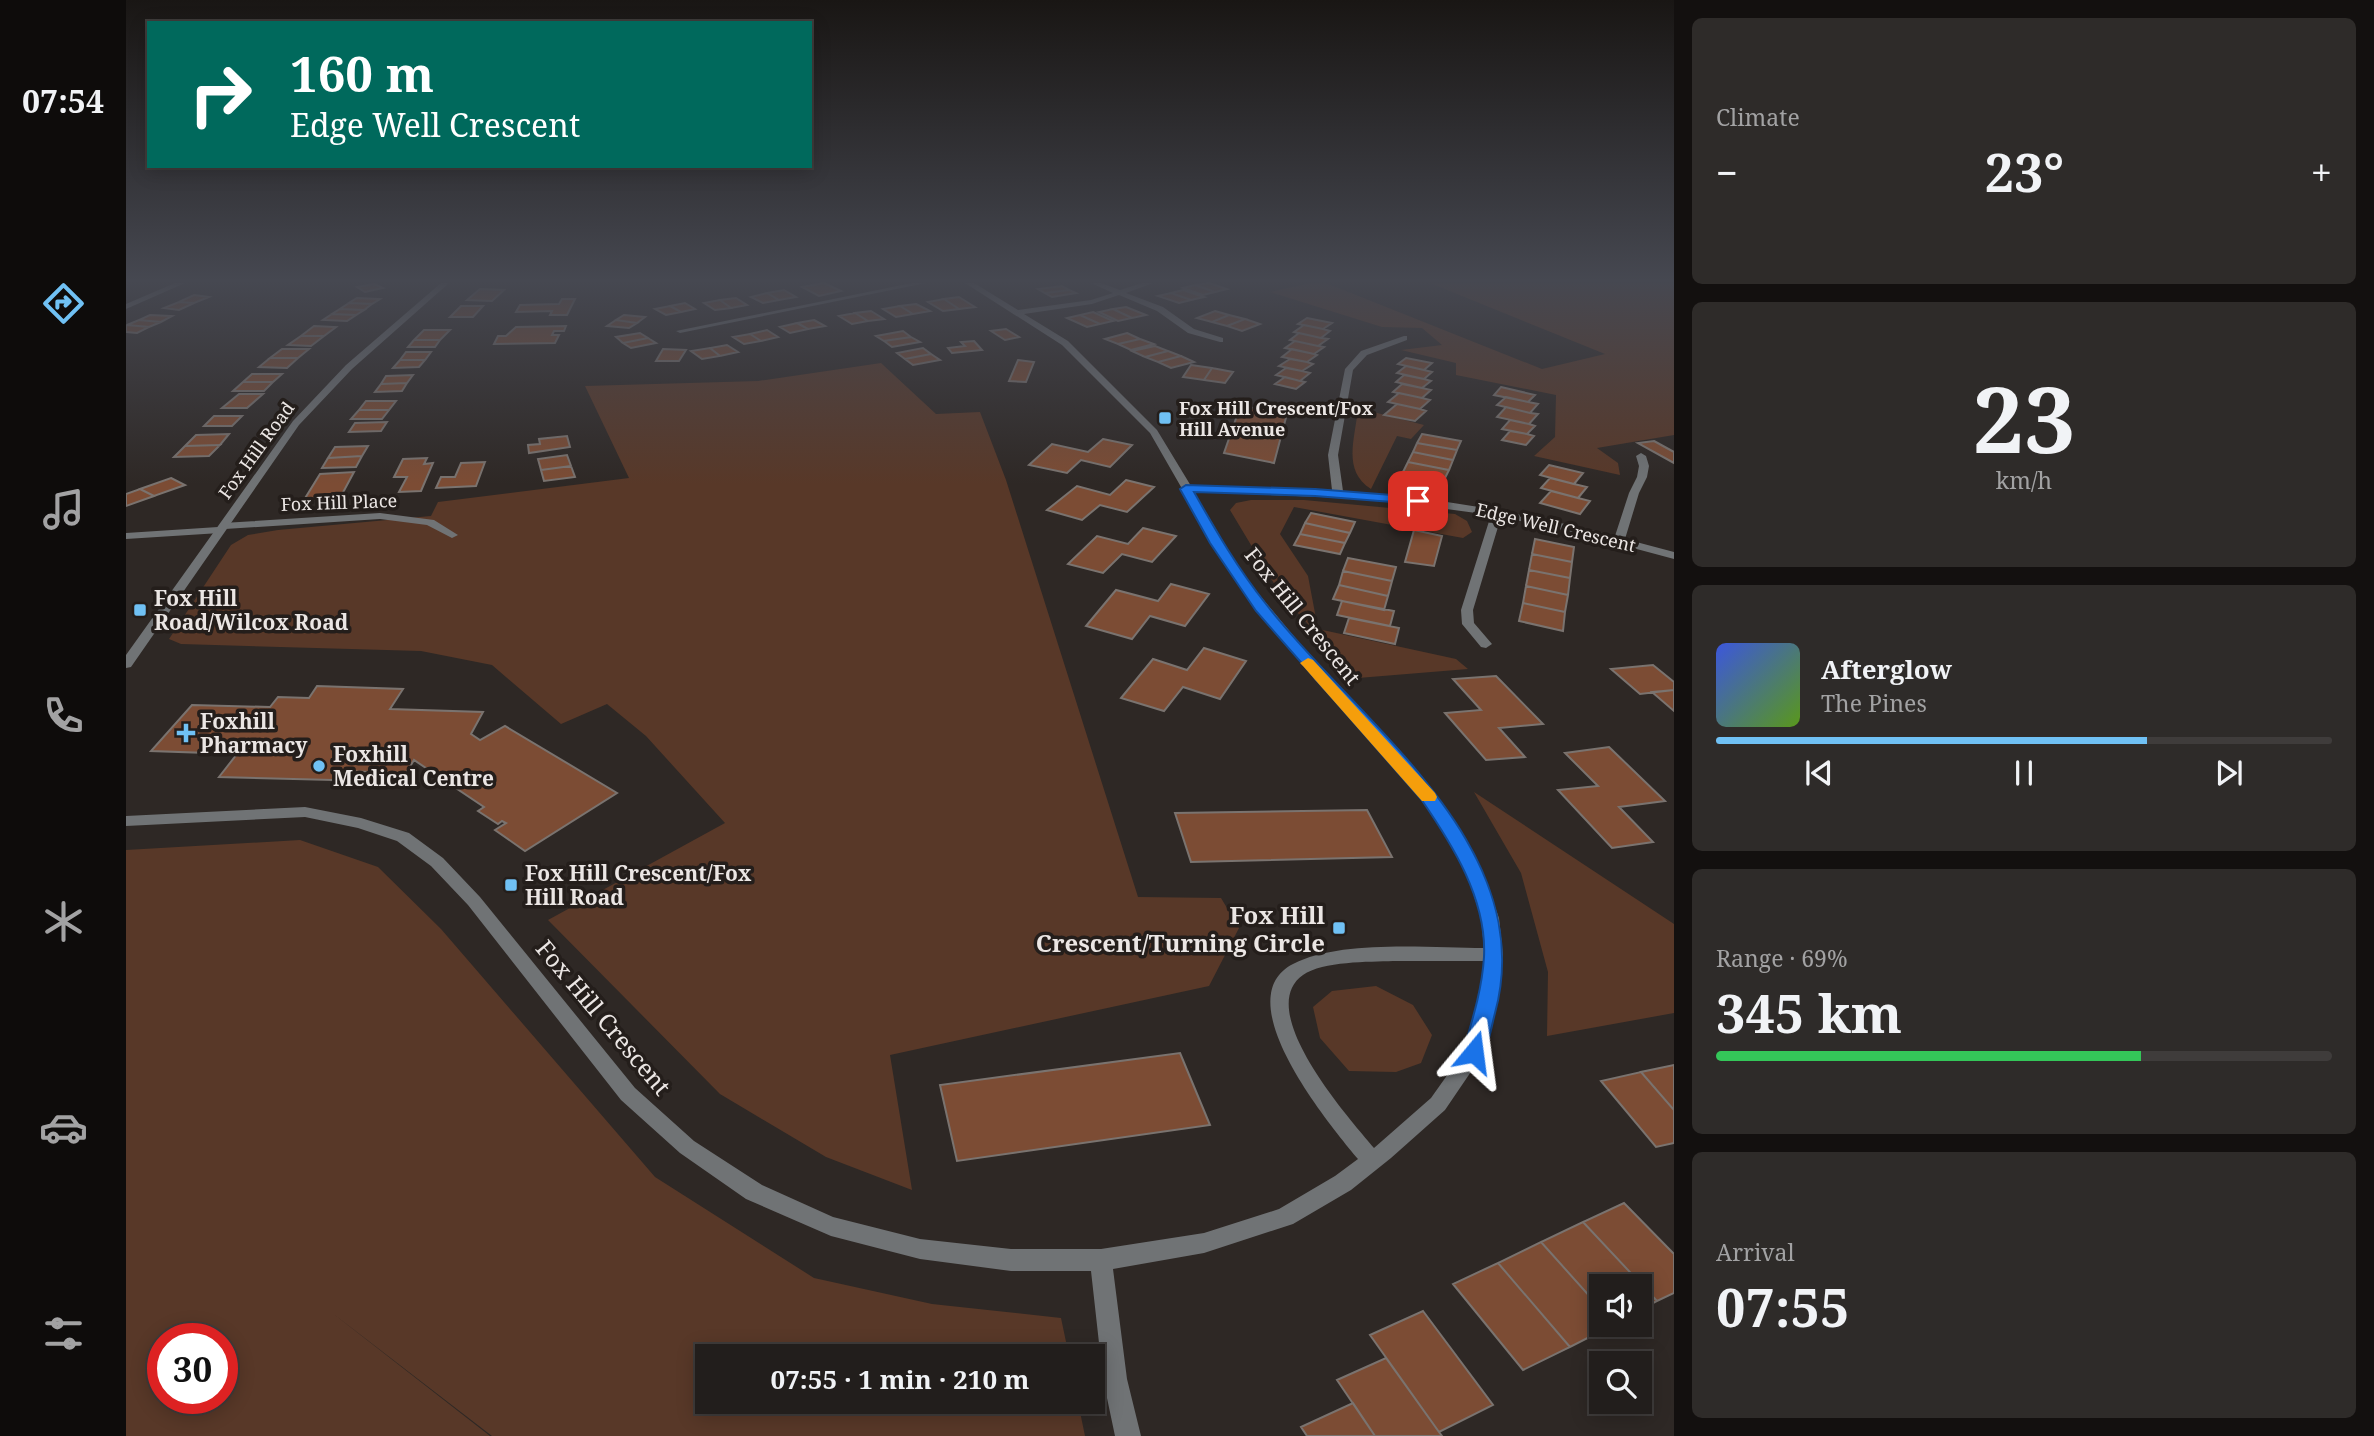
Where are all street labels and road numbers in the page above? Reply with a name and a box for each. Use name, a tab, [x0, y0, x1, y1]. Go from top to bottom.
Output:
street label: Fox Hill Road	[213, 397, 299, 503]
street label: Fox Hill Place	[280, 488, 398, 516]
street label: Edge Well Crescent	[1474, 497, 1638, 557]
street label: Fox Hill Crescent	[1239, 541, 1367, 691]
street label: Fox Hill Crescent	[529, 932, 679, 1102]

